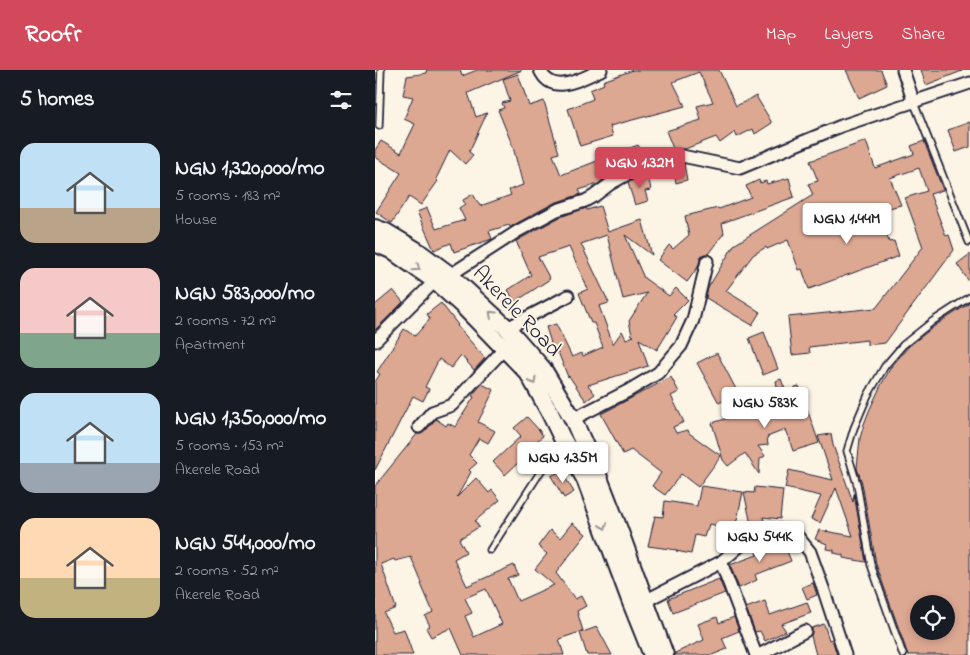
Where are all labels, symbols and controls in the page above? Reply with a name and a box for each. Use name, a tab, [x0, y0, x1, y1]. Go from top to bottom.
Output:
text: Roofr	[25, 18, 81, 53]
text: Map	[766, 22, 796, 48]
text: Layers	[824, 22, 874, 48]
text: Share	[902, 22, 945, 48]
text: 5 homes	[20, 85, 95, 115]
icon: filters	[327, 86, 355, 114]
pin: NGN 1.32M	[583, 146, 697, 189]
text: NGN 1.32M	[606, 151, 674, 175]
text: NGN 1,320,000/mo	[175, 154, 325, 184]
icon: home	[60, 163, 120, 223]
text: 5 rooms · 183 m²	[175, 184, 281, 208]
pin: NGN 1.44M	[790, 202, 904, 245]
text: NGN 1.44M	[814, 207, 880, 231]
text: House	[175, 208, 217, 232]
street label: Akerele Road	[464, 259, 568, 365]
one-way arrow	[411, 262, 420, 271]
text: NGN 583,000/mo	[175, 279, 315, 309]
icon: home	[60, 288, 120, 348]
text: 2 rooms · 72 m²	[175, 309, 276, 333]
one-way arrow	[489, 311, 498, 320]
text: Apartment	[175, 333, 245, 357]
one-way arrow	[526, 375, 536, 384]
pin: NGN 583K	[713, 386, 817, 429]
text: NGN 583K	[732, 391, 798, 415]
text: NGN 1,350,000/mo	[175, 404, 326, 434]
icon: home	[60, 413, 120, 473]
text: 5 rooms · 153 m²	[175, 434, 284, 458]
pin: NGN 1.35M	[506, 442, 620, 484]
text: NGN 1.35M	[528, 446, 598, 470]
text: Akerele Road	[175, 458, 260, 482]
pin: NGN 544K	[708, 520, 812, 563]
one-way arrow	[598, 522, 608, 530]
text: NGN 544K	[727, 525, 793, 549]
text: NGN 544,000/mo	[175, 529, 316, 559]
icon: home	[60, 538, 120, 598]
text: 2 rooms · 52 m²	[175, 559, 279, 583]
text: Akerele Road	[175, 583, 260, 607]
map controls	[910, 595, 955, 640]
button: locate	[910, 595, 955, 640]

